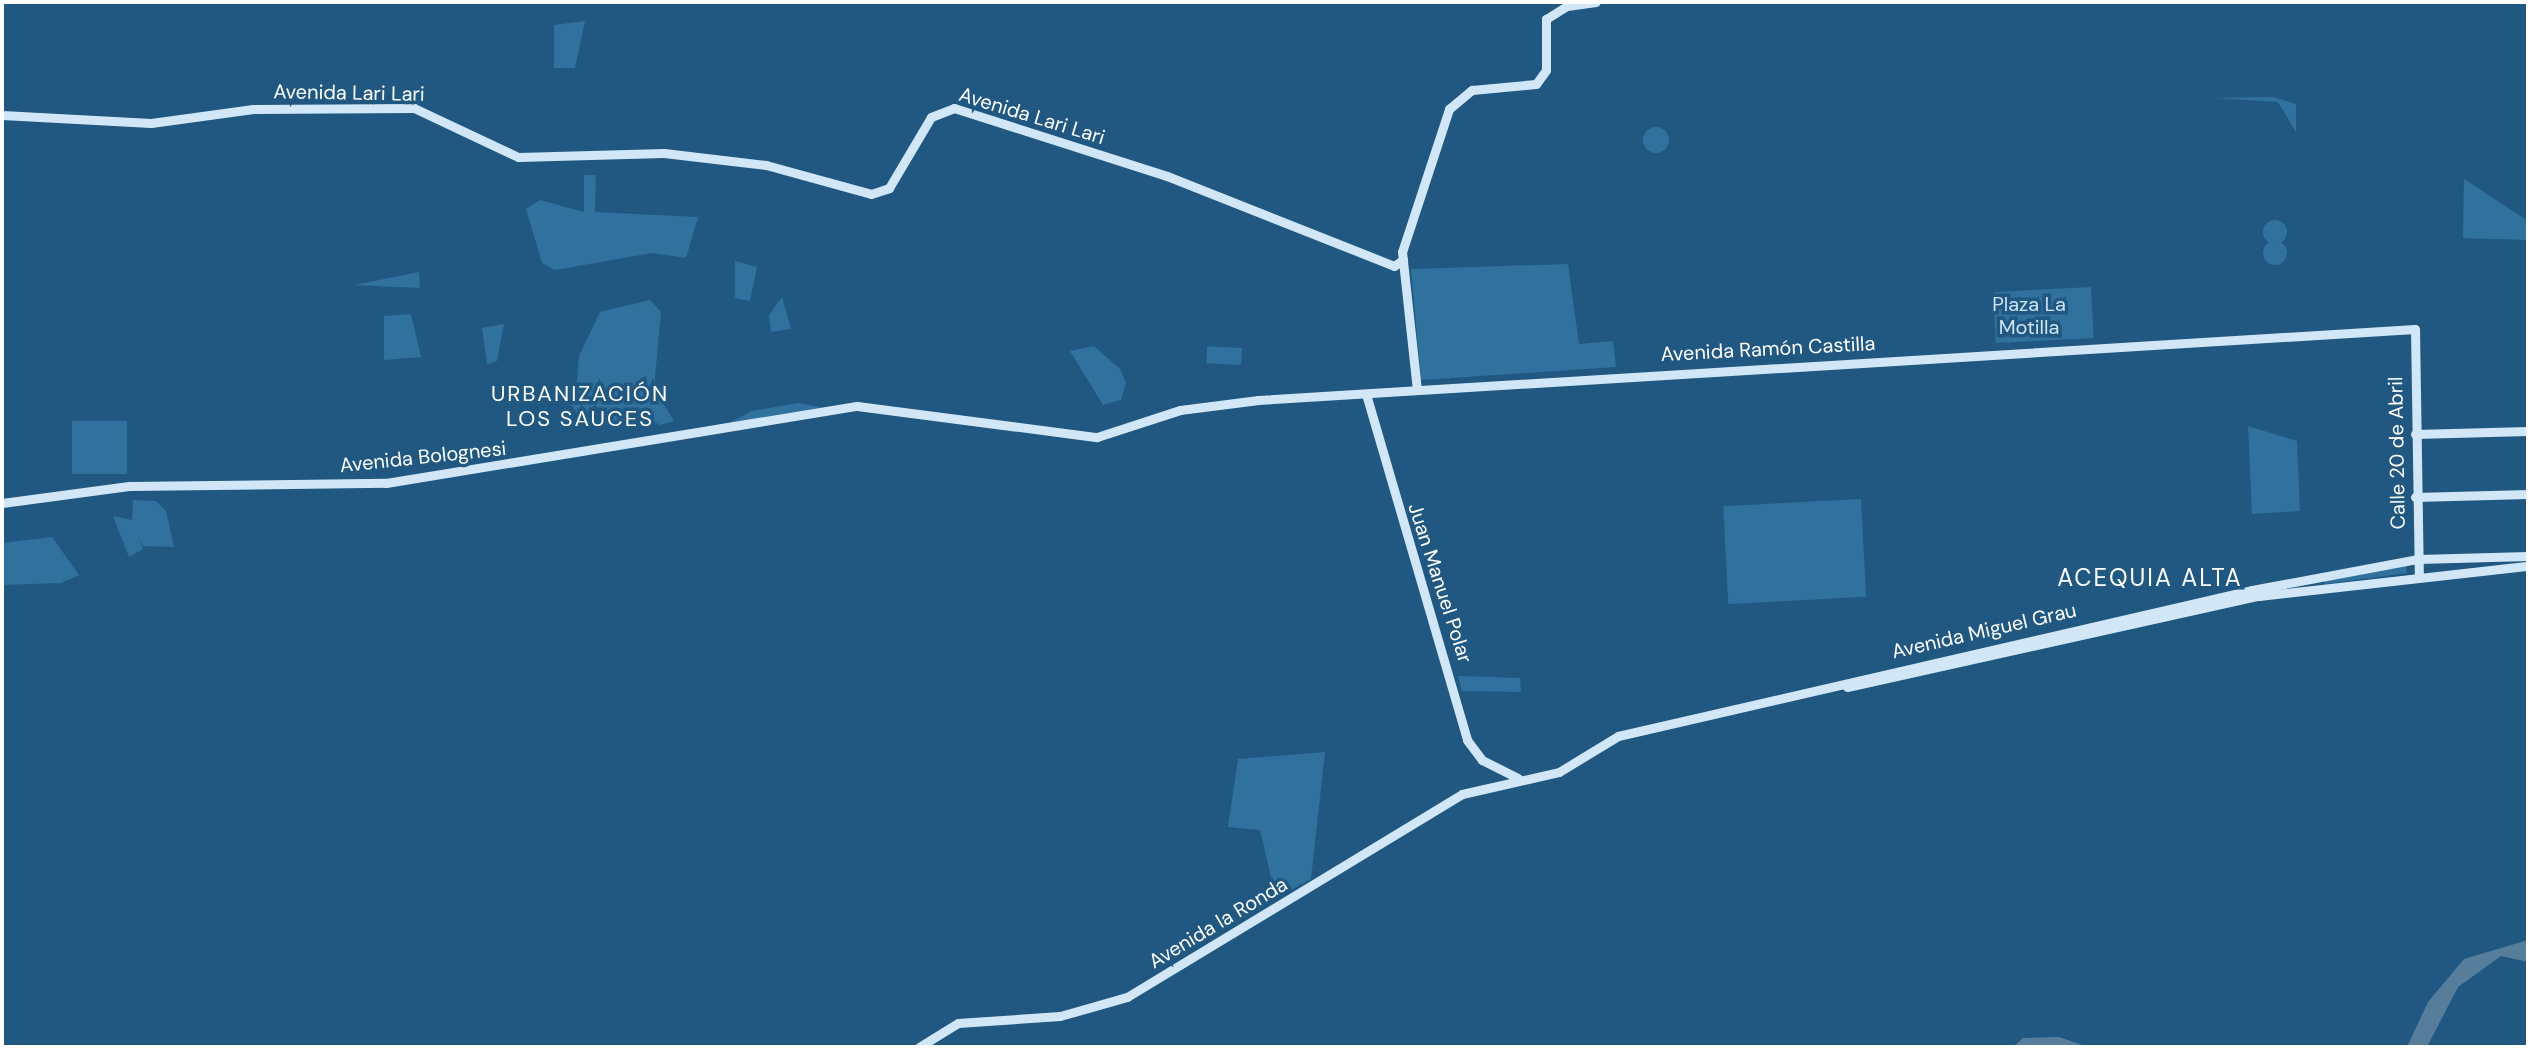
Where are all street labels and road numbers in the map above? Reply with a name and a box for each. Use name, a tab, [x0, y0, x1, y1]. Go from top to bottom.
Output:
street label: Avenida Lari Lari	[273, 80, 425, 106]
street label: Avenida Lari Lari	[956, 82, 1108, 150]
street label: Avenida Ramón Castilla	[1660, 331, 1876, 367]
street label: Calle 20 de Abril	[2384, 376, 2410, 530]
street label: Avenida Bolognesi	[339, 436, 507, 478]
street label: Juan Manuel Polar	[1403, 500, 1477, 666]
street label: Avenida Miguel Grau	[1889, 598, 2079, 664]
street label: Avenida la Ronda	[1144, 872, 1292, 974]

